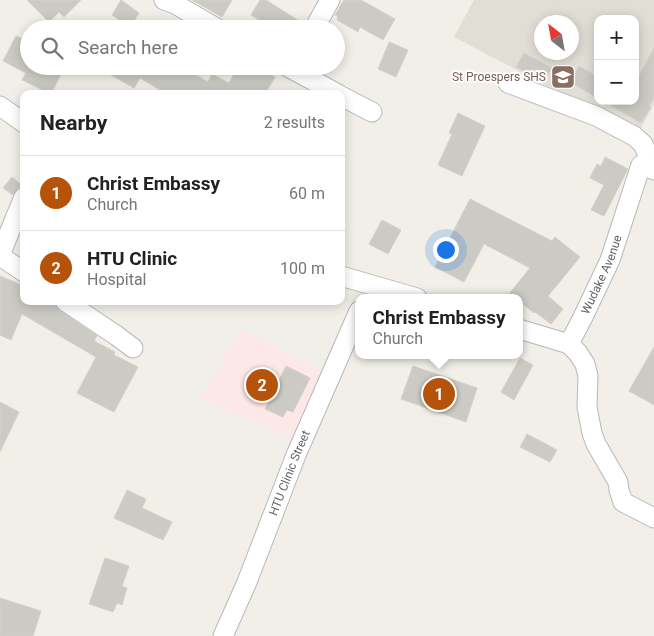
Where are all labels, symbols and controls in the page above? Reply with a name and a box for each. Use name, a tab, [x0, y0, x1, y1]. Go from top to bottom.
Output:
north arrow	[534, 15, 579, 60]
map controls	[594, 15, 639, 105]
button: +	[594, 15, 639, 60]
search box	[20, 20, 345, 75]
icon: search	[38, 34, 66, 62]
text: Search here	[78, 36, 178, 59]
button: −	[594, 60, 639, 105]
school or university icon: St Proespers SHS	[550, 64, 576, 90]
place label: St Proespers SHS	[452, 70, 546, 84]
text: Nearby	[40, 111, 107, 135]
text: 2 results	[264, 113, 325, 132]
text: Christ Embassy	[87, 172, 220, 195]
text: 1	[51, 184, 61, 203]
text: 60 m	[289, 184, 325, 203]
text: Church	[87, 195, 138, 214]
street label: Wudake Avenue	[578, 233, 625, 317]
your location	[433, 237, 459, 263]
text: HTU Clinic	[87, 247, 177, 270]
text: 2	[51, 259, 61, 278]
text: 100 m	[280, 259, 325, 278]
text: Hospital	[87, 270, 147, 289]
popup	[355, 294, 523, 359]
text: Christ Embassy	[372, 306, 506, 329]
text: Church	[372, 329, 423, 348]
pin: 2	[246, 366, 278, 404]
pin: 1	[423, 375, 455, 413]
street label: HTU Clinic Street	[266, 428, 313, 518]

